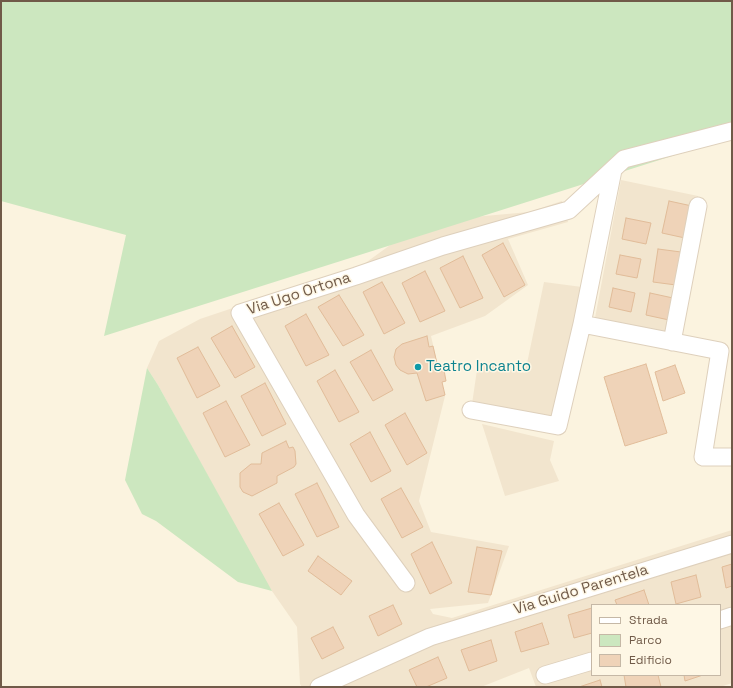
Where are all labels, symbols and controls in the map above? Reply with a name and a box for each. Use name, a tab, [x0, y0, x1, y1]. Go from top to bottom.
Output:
street label: Via Ugo Ortona	[245, 269, 353, 319]
place label: Teatro Incanto	[426, 358, 531, 376]
marker: Teatro Incanto	[413, 362, 423, 372]
street label: Via Guido Parentela	[512, 561, 650, 619]
legend	[591, 604, 721, 676]
text: Strada	[629, 612, 668, 628]
text: Parco	[629, 632, 662, 648]
text: Edificio	[629, 652, 672, 668]

